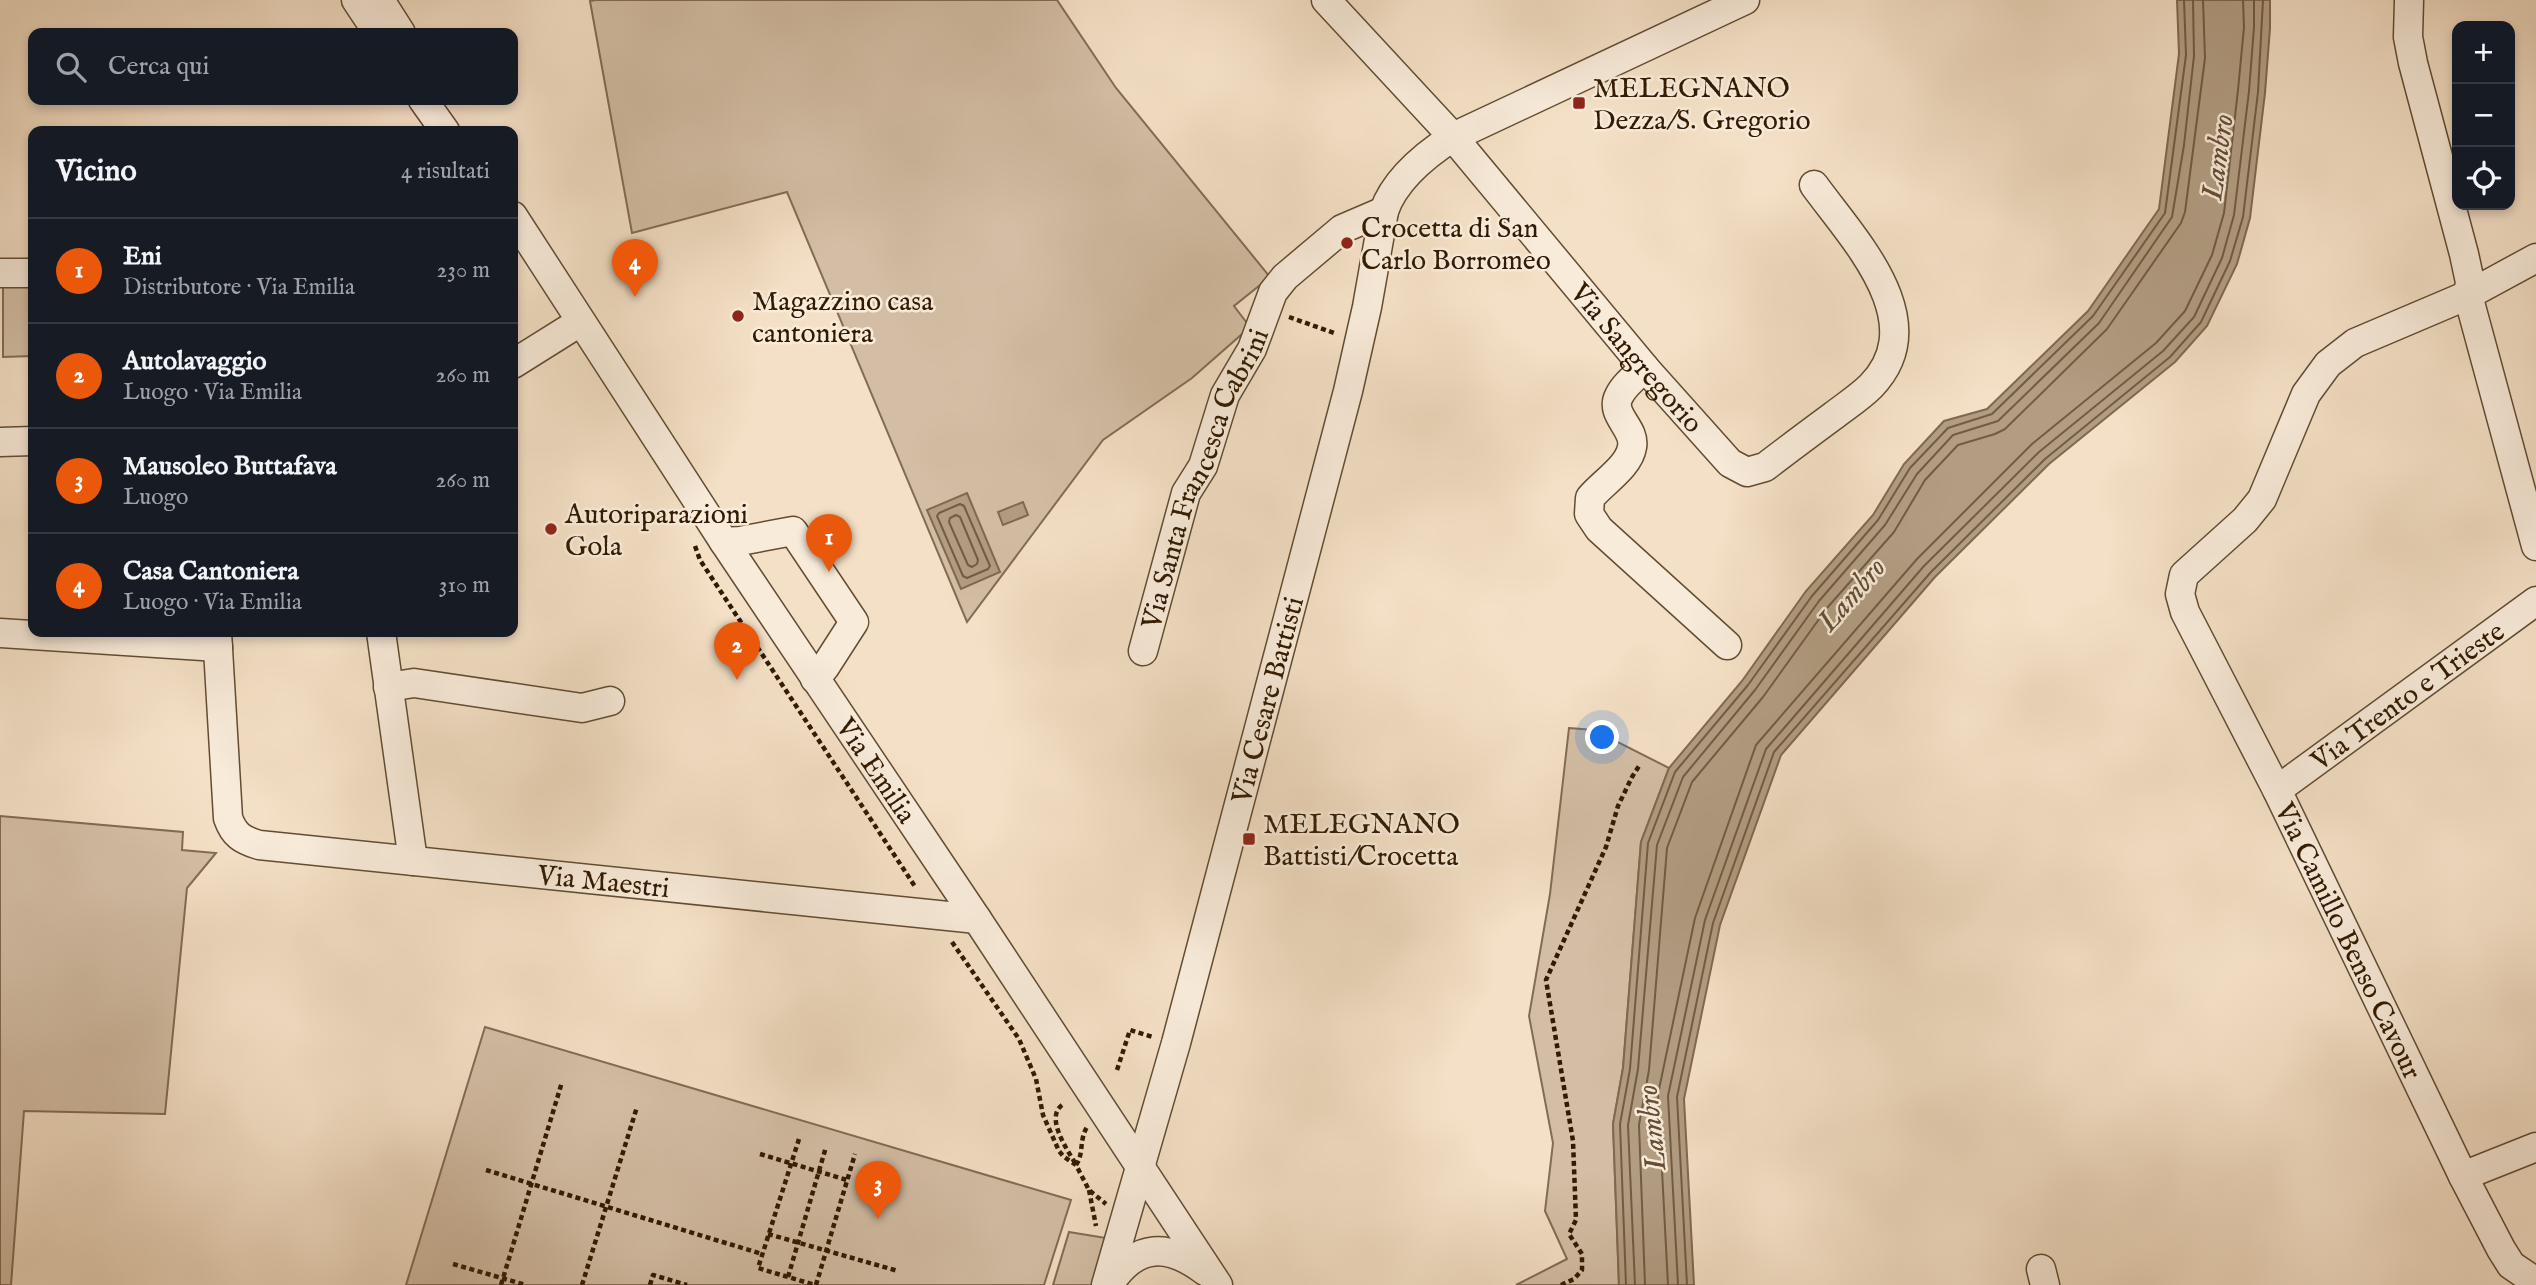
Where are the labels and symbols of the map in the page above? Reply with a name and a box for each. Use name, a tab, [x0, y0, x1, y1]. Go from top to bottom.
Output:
place label: MELEGNANO Dezza/S. Gregorio	[1593, 72, 1811, 139]
marker: MELEGNANO Dezza/S. Gregorio	[1571, 95, 1587, 111]
water label: Lambro	[2194, 112, 2244, 204]
place label: Crocetta di San Carlo Borromeo	[1361, 212, 1551, 279]
marker: Crocetta di San Carlo Borromeo	[1339, 235, 1355, 251]
pin: 4	[612, 239, 658, 297]
street label: Via Sangregorio	[1561, 276, 1710, 441]
place label: Magazzino casa cantoniera	[752, 285, 934, 352]
marker: Magazzino casa cantoniera	[730, 308, 746, 324]
street label: Via Santa Francesca Cabrini	[1135, 324, 1278, 634]
place label: Autoriparazioni Gola	[564, 498, 748, 565]
pin: 1	[806, 514, 852, 572]
marker: Autoriparazioni Gola	[543, 521, 559, 537]
water label: Lambro	[1809, 550, 1895, 641]
street label: Via Cesare Battisti	[1225, 593, 1313, 808]
street label: Via Trento e Trieste	[2304, 615, 2512, 780]
pin: 2	[714, 622, 760, 680]
street label: Via Emilia	[826, 711, 923, 832]
your location	[1585, 720, 1619, 754]
street label: Via Camillo Benso Cavour	[2265, 797, 2429, 1085]
place label: MELEGNANO Battisti/Crocetta	[1263, 808, 1460, 875]
marker: MELEGNANO Battisti/Crocetta	[1241, 831, 1257, 847]
street label: Via Maestri	[535, 859, 671, 907]
water label: Lambro	[1630, 1083, 1677, 1174]
pin: 3	[855, 1161, 901, 1219]

